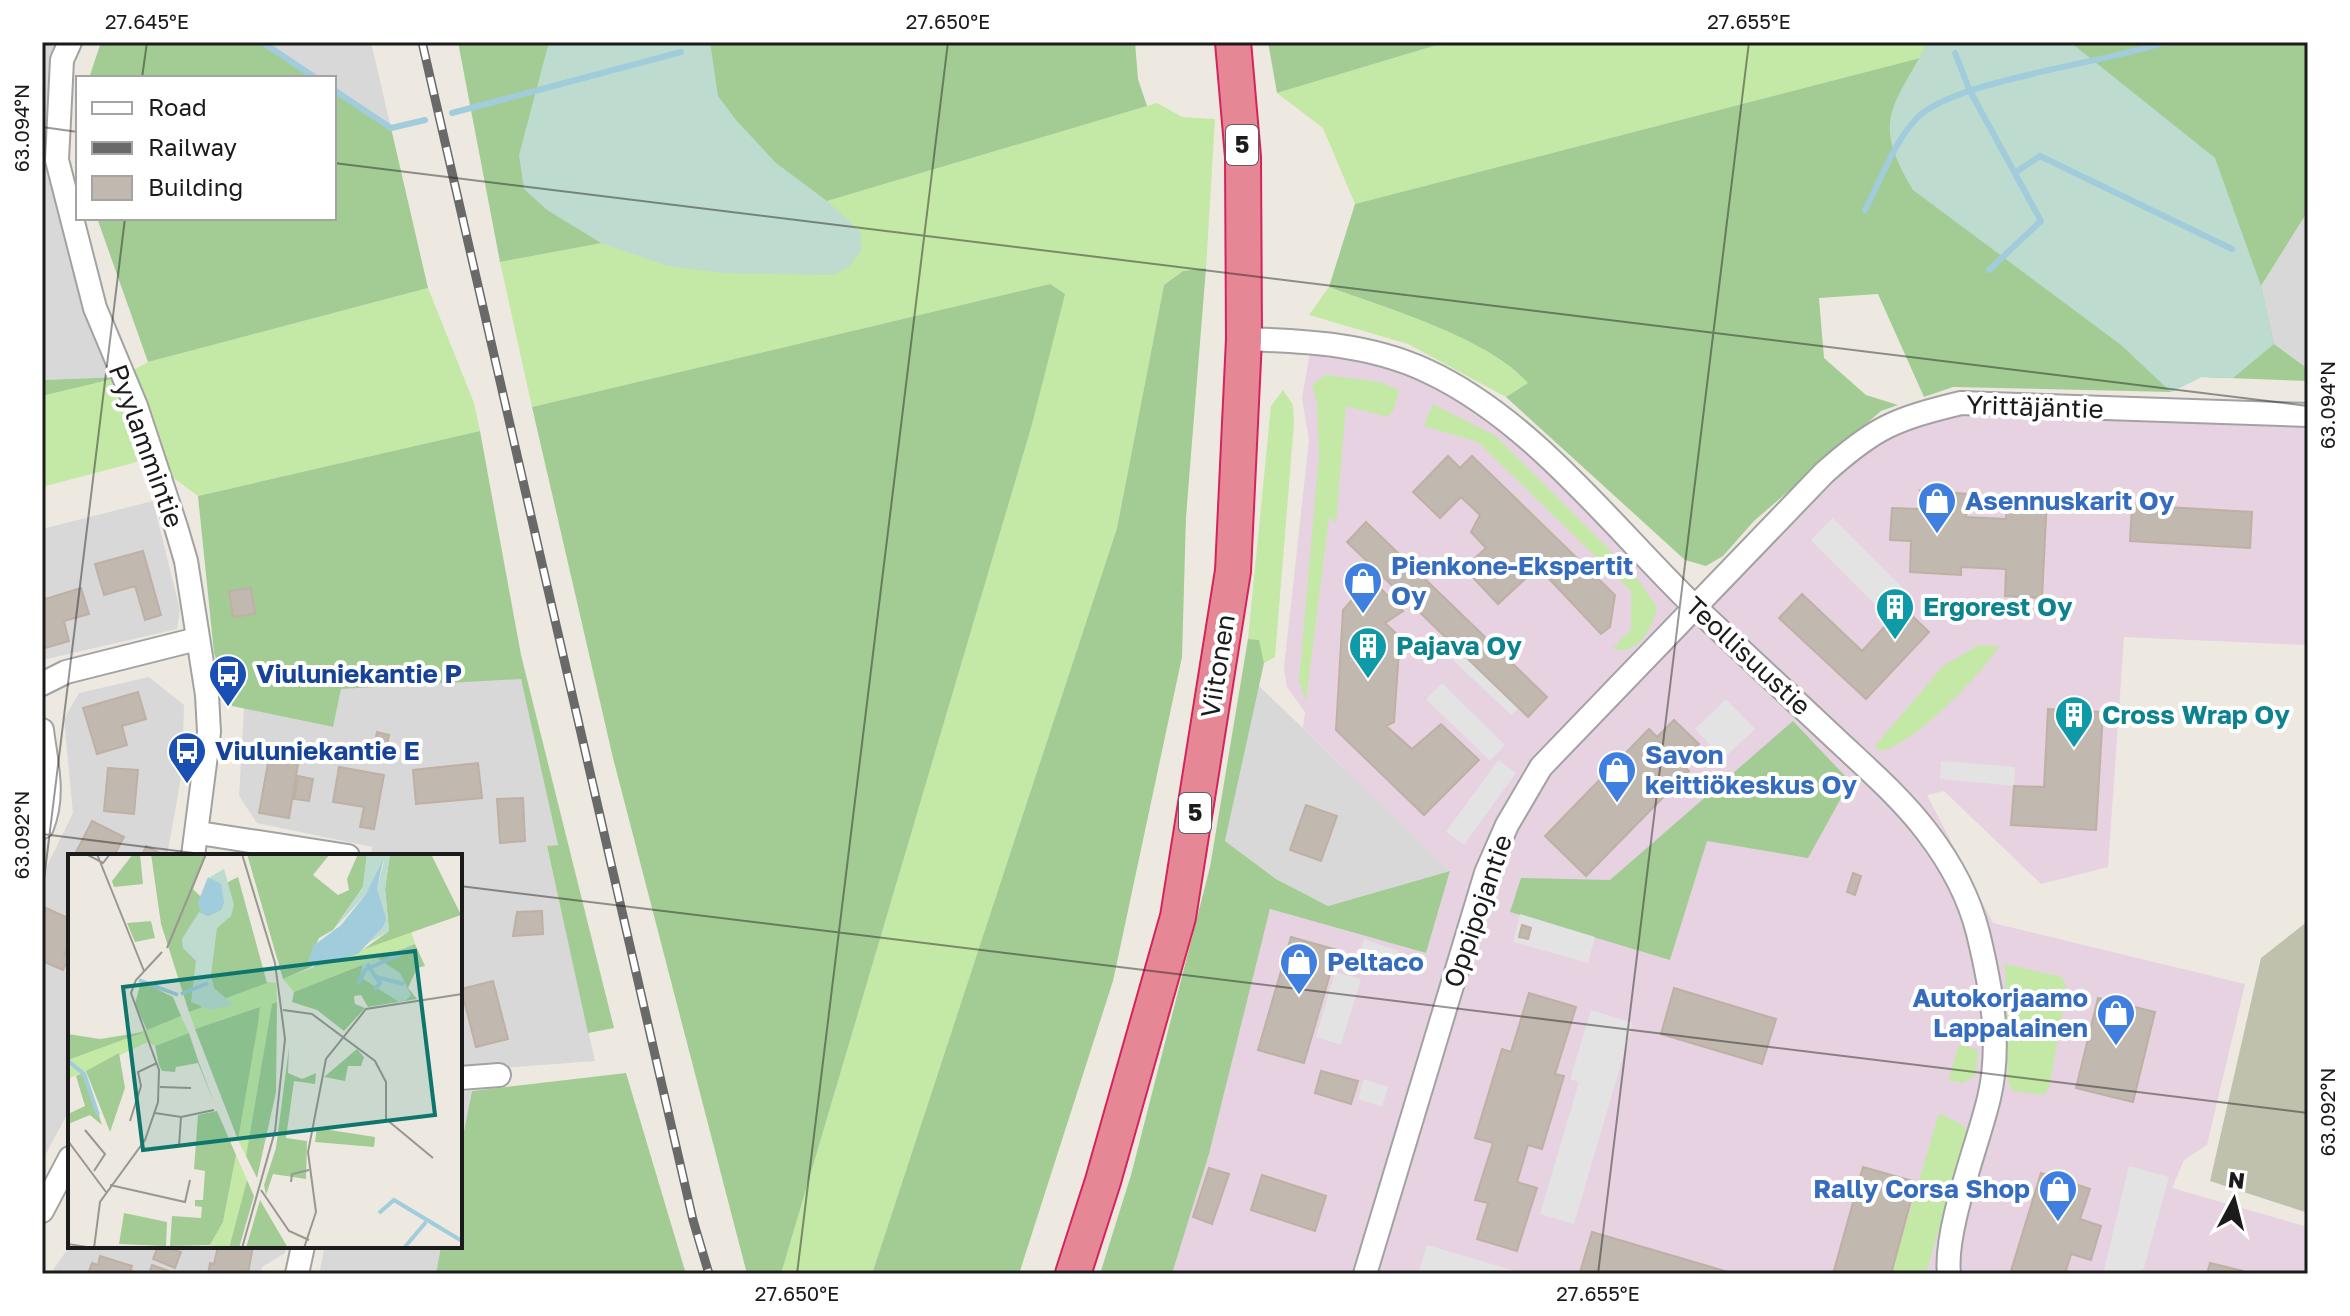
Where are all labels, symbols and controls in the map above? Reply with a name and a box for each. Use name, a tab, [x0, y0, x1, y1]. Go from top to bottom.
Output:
text: 27.645°E	[105, 9, 189, 33]
text: 27.650°E	[906, 9, 990, 33]
text: 27.655°E	[1707, 9, 1791, 33]
legend	[76, 76, 336, 220]
text: 63.094°N	[9, 84, 33, 172]
text: Road	[148, 92, 207, 121]
road number: 5	[1226, 125, 1258, 165]
text: Railway	[148, 132, 237, 161]
text: Building	[148, 172, 243, 201]
street label: Pyylammintie	[103, 360, 190, 532]
text: 63.094°N	[2315, 361, 2339, 449]
street label: Yrittäjäntie	[1966, 389, 2104, 424]
shop icon: Asennuskarit Oy	[1916, 480, 1958, 535]
place label: Asennuskarit Oy	[1965, 485, 2175, 516]
place label: Pienkone-Ekspertit Oy	[1391, 550, 1633, 611]
shop icon: Pienkone-Ekspertit Oy	[1342, 560, 1384, 615]
building icon: Ergorest Oy	[1874, 586, 1916, 641]
street label: Teollisuustie	[1679, 590, 1817, 721]
place label: Ergorest Oy	[1923, 591, 2073, 622]
street label: Viitonen	[1194, 612, 1241, 720]
building icon: Pajava Oy	[1347, 625, 1389, 680]
place label: Pajava Oy	[1396, 630, 1522, 661]
bus stop icon: Viuluniekantie P	[207, 653, 249, 708]
place label: Viuluniekantie P	[256, 658, 462, 689]
building icon: Cross Wrap Oy	[2053, 694, 2095, 749]
place label: Cross Wrap Oy	[2102, 699, 2290, 730]
bus stop icon: Viuluniekantie E	[166, 730, 208, 785]
place label: Viuluniekantie E	[215, 735, 420, 766]
place label: Savon keittiökeskus Oy	[1645, 739, 1857, 800]
shop icon: Savon keittiökeskus Oy	[1596, 749, 1638, 804]
text: 63.092°N	[9, 791, 33, 879]
road number: 5	[1179, 793, 1211, 833]
street label: Oppipojantie	[1437, 830, 1518, 991]
inset map	[68, 854, 462, 1248]
shop icon: Peltaco	[1278, 941, 1320, 996]
place label: Peltaco	[1327, 946, 1424, 977]
place label: Autokorjaamo Lappalainen	[1913, 982, 2088, 1043]
shop icon: Autokorjaamo Lappalainen	[2095, 992, 2137, 1047]
text: 63.092°N	[2315, 1068, 2339, 1156]
north arrow	[2194, 1160, 2274, 1240]
text: N	[2227, 1165, 2246, 1194]
shop icon: Rally Corsa Shop	[2037, 1168, 2079, 1223]
place label: Rally Corsa Shop	[1813, 1173, 2030, 1204]
text: 27.650°E	[755, 1281, 839, 1305]
text: 27.655°E	[1556, 1281, 1640, 1305]

